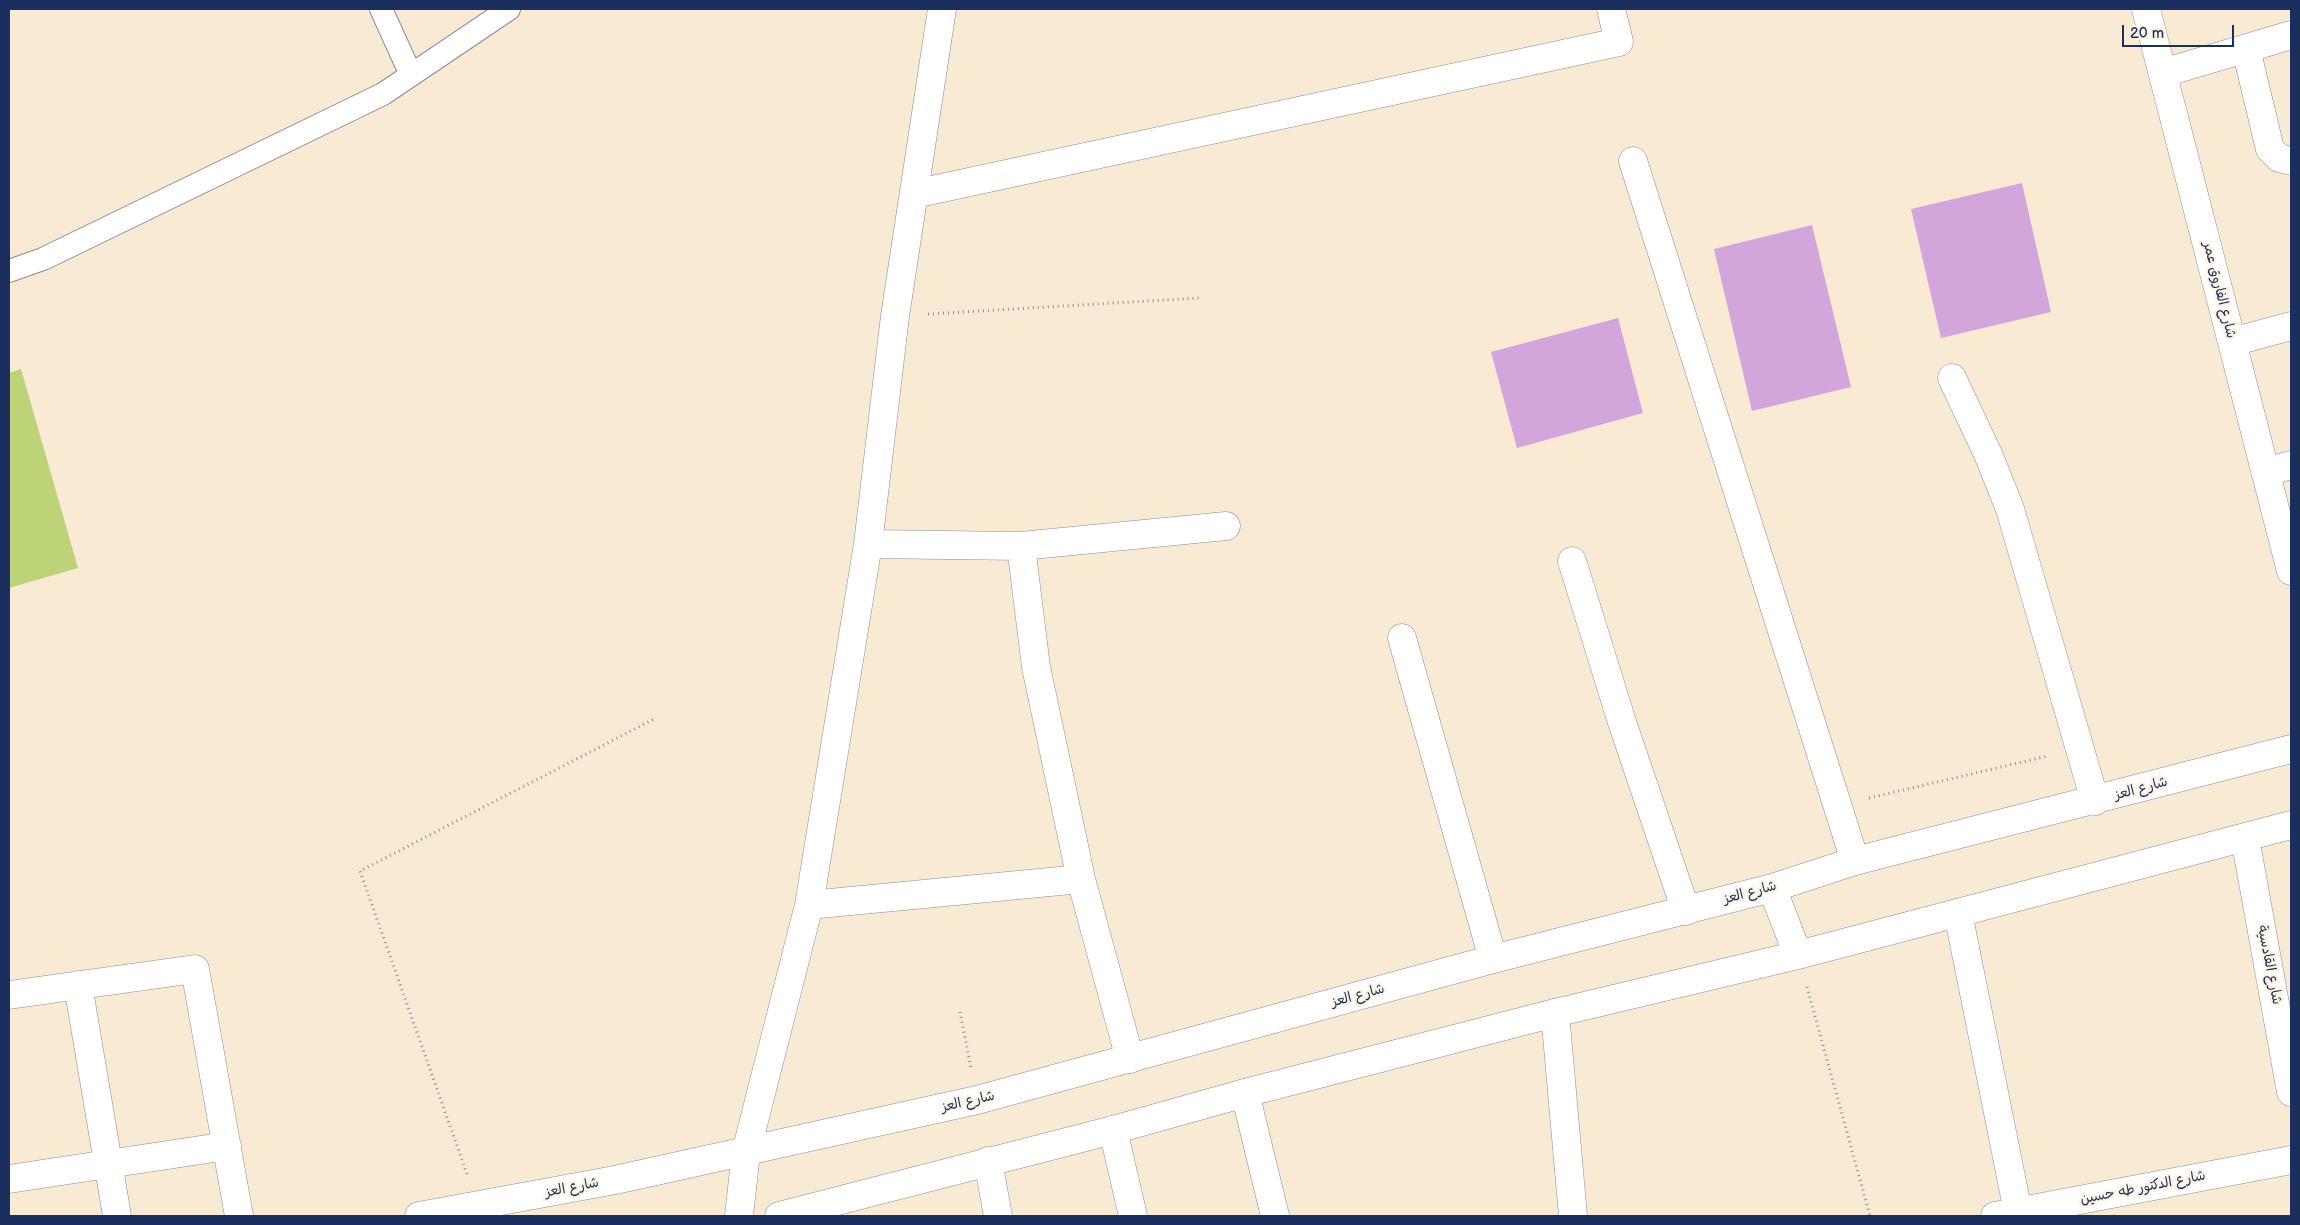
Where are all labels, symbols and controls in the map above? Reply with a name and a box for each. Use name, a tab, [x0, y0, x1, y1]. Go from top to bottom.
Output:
scale bar	[2125, 15, 2238, 47]
text: 20 m	[2130, 24, 2164, 43]
street label: شارع الفاروق عمر	[2199, 240, 2239, 340]
street label: شارع العز	[2112, 774, 2170, 804]
street label: شارع العز	[1721, 878, 1779, 908]
street label: شارع القادسية	[2253, 924, 2285, 1006]
street label: شارع العز	[1329, 981, 1387, 1011]
street label: شارع العز	[939, 1088, 997, 1116]
street label: شارع الدكتور طه حسين	[2079, 1168, 2207, 1208]
street label: شارع العز	[544, 1175, 600, 1201]

